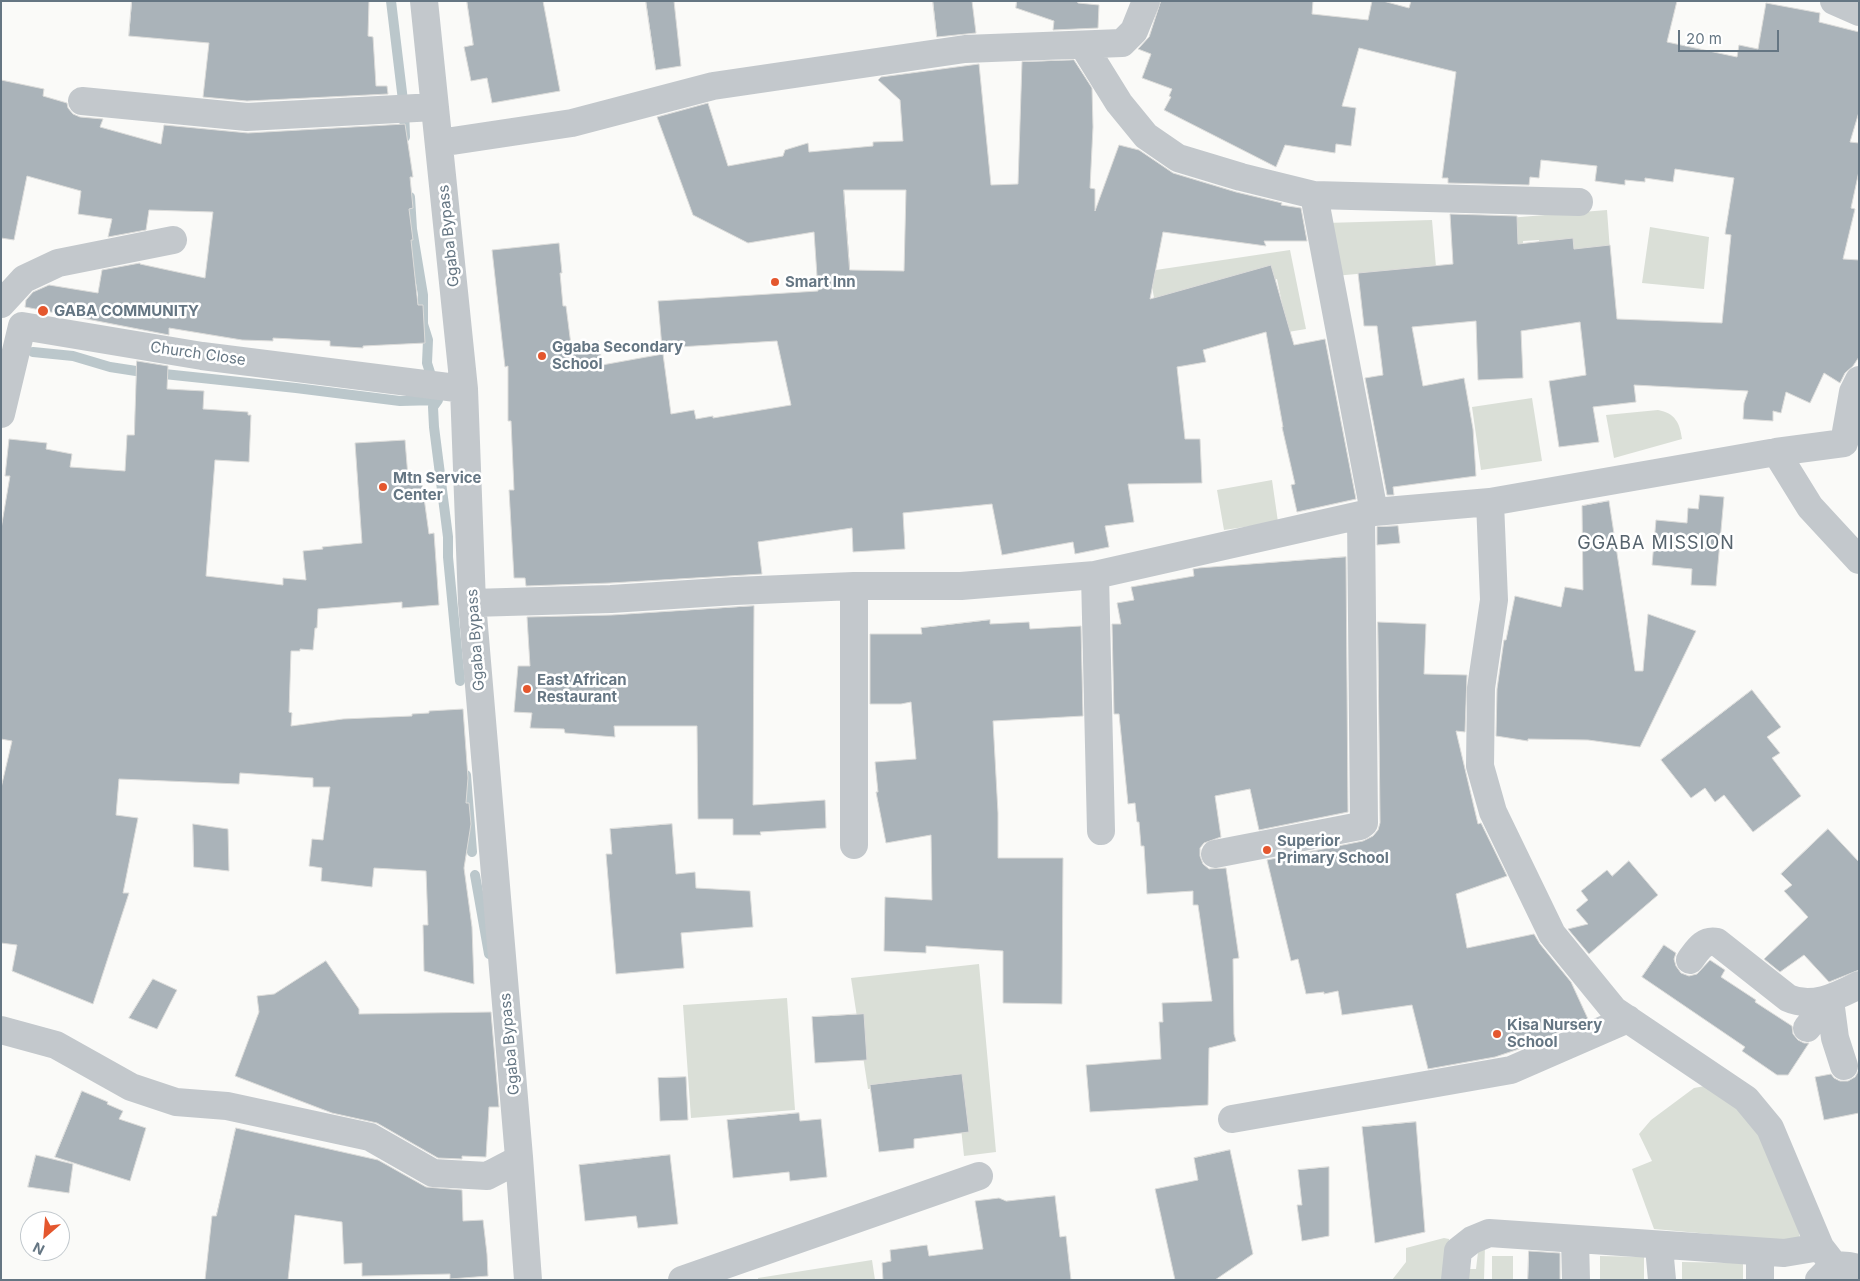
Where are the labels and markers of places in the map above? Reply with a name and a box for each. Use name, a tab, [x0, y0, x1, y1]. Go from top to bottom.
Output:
place label: Smart Inn	[785, 273, 856, 291]
marker: Smart Inn	[769, 276, 781, 288]
place label: GABA COMMUNITY	[54, 302, 199, 320]
marker: GABA COMMUNITY	[36, 304, 50, 318]
place label: Ggaba Secondary School	[552, 338, 683, 373]
marker: Ggaba Secondary School	[536, 350, 548, 362]
place label: Mtn Service Center	[393, 469, 481, 504]
marker: Mtn Service Center	[377, 481, 389, 493]
place label: East African Restaurant	[537, 671, 627, 706]
marker: East African Restaurant	[521, 683, 533, 695]
place label: Superior Primary School	[1277, 832, 1389, 867]
marker: Superior Primary School	[1261, 844, 1273, 856]
place label: Kisa Nursery School	[1507, 1016, 1602, 1051]
marker: Kisa Nursery School	[1491, 1028, 1503, 1040]

